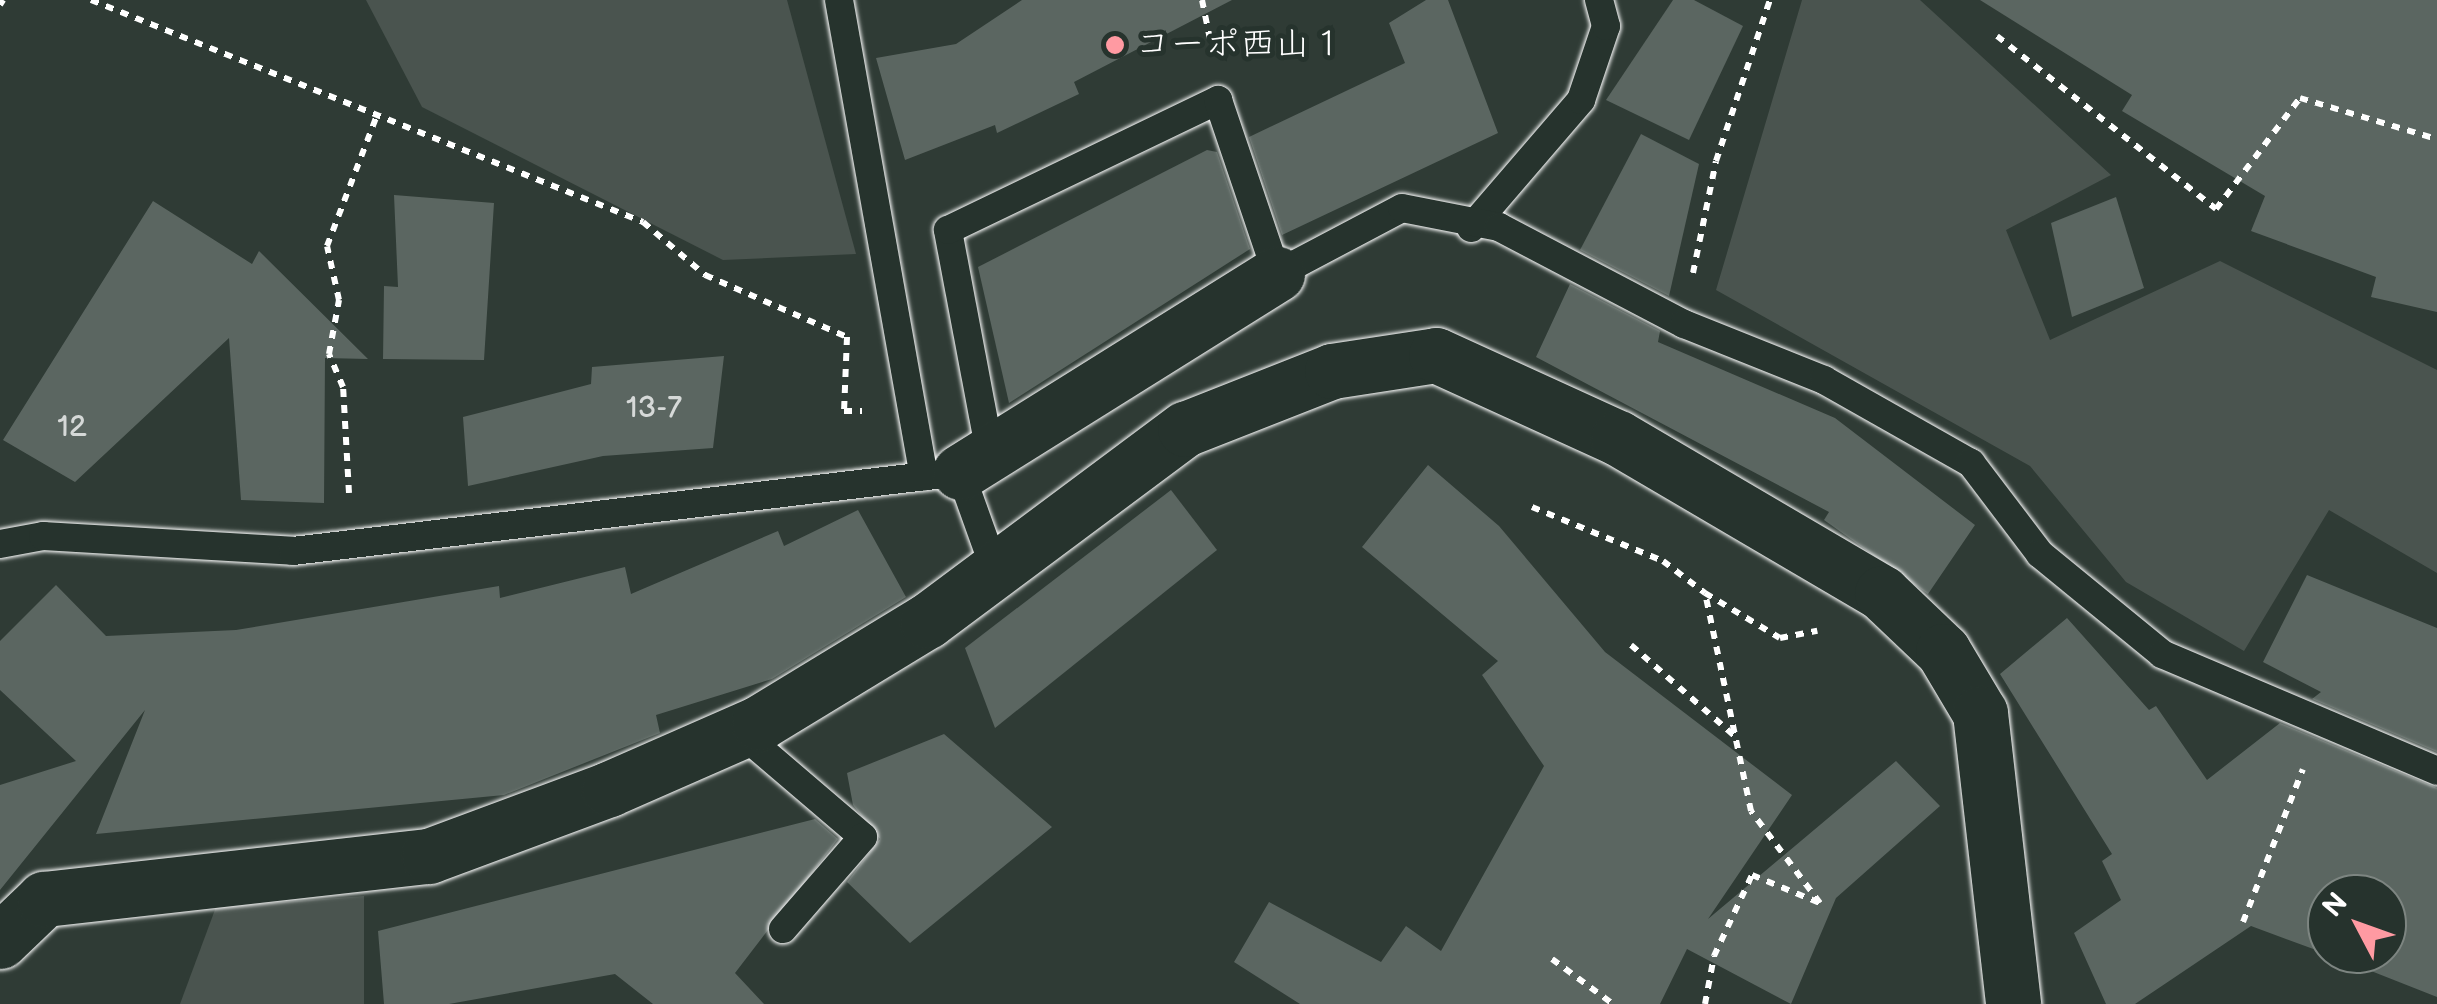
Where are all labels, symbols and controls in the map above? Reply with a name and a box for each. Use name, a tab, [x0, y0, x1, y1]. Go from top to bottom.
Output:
place label: コーポ西山１	[1135, 24, 1345, 66]
marker: コーポ西山１	[1104, 34, 1126, 56]
house number: 13-7	[626, 390, 682, 426]
house number: 12	[57, 409, 87, 445]
north arrow	[2307, 874, 2407, 974]
text: N	[2316, 887, 2355, 924]

